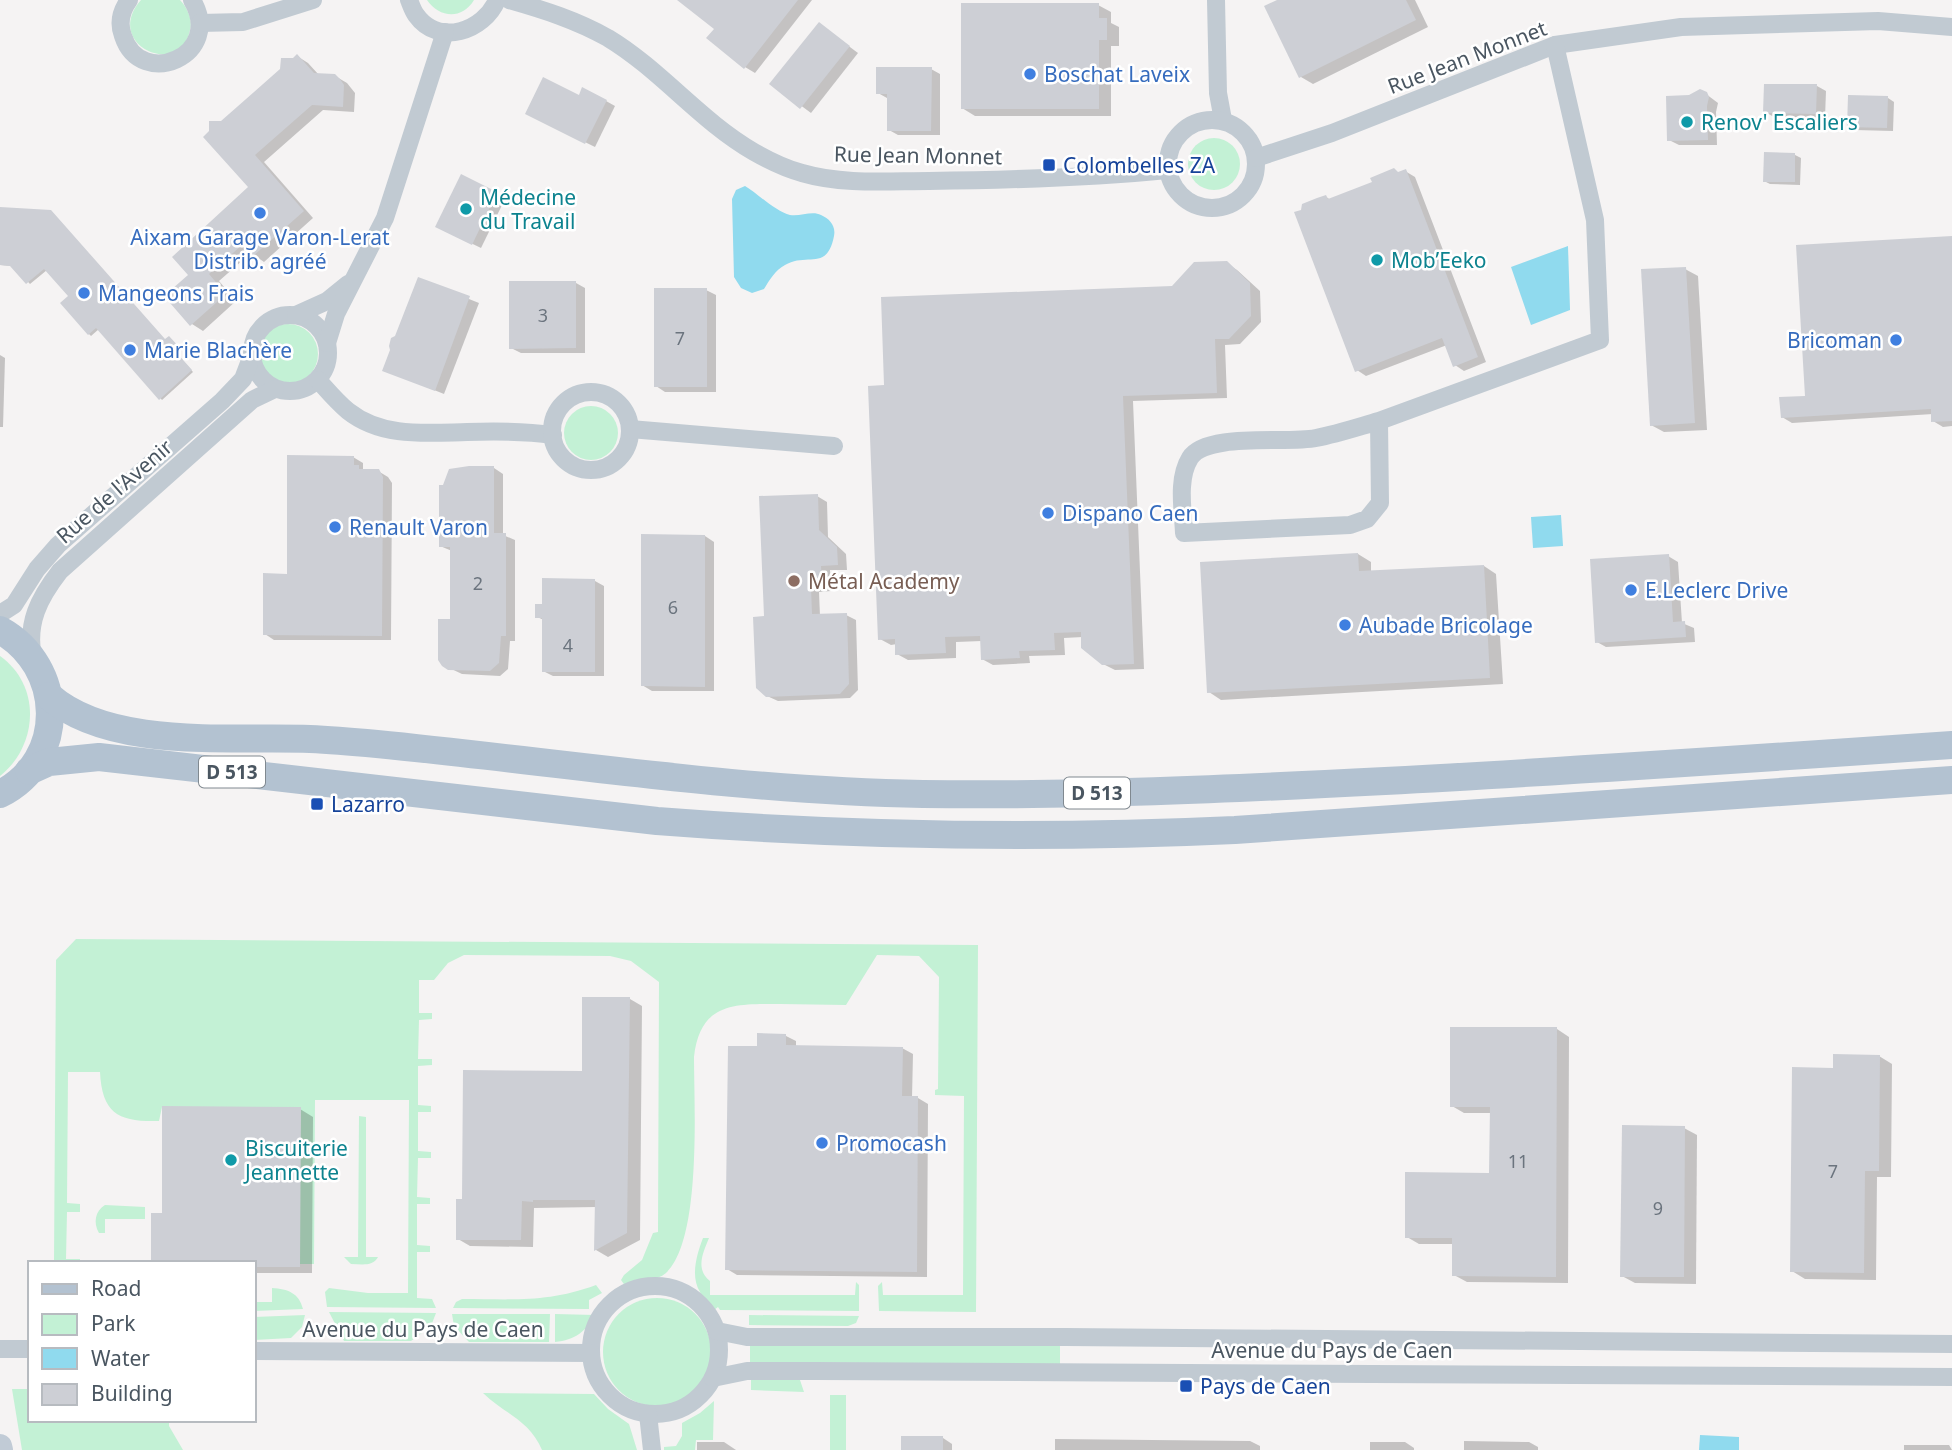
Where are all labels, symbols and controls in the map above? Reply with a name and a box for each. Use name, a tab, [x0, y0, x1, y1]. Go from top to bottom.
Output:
street label: Rue Jean Monnet	[1383, 14, 1551, 100]
place label: Boschat Laveix	[1044, 60, 1190, 88]
marker: Boschat Laveix	[1022, 66, 1038, 82]
place label: Renov' Escaliers	[1701, 108, 1858, 136]
marker: Renov' Escaliers	[1679, 114, 1695, 130]
street label: Rue Jean Monnet	[834, 140, 1003, 170]
place label: Colombelles ZA	[1063, 151, 1216, 179]
marker: Colombelles ZA	[1041, 157, 1057, 173]
place label: Médecine du Travail	[480, 183, 576, 235]
marker: Médecine du Travail	[458, 201, 474, 217]
marker: Aixam Garage Varon-Lerat Distrib. agréé	[252, 205, 268, 221]
place label: Aixam Garage Varon-Lerat Distrib. agréé	[130, 223, 390, 275]
place label: Mob’Eeko	[1391, 246, 1487, 274]
marker: Mob’Eeko	[1369, 252, 1385, 268]
place label: Mangeons Frais	[98, 279, 254, 307]
marker: Mangeons Frais	[76, 285, 92, 301]
house number: 3	[538, 303, 548, 327]
house number: 7	[675, 326, 685, 350]
place label: Bricoman	[1787, 326, 1882, 354]
marker: Bricoman	[1888, 332, 1904, 348]
place label: Marie Blachère	[144, 336, 292, 364]
marker: Marie Blachère	[122, 342, 138, 358]
street label: Rue de l'Avenir	[50, 433, 178, 549]
place label: Dispano Caen	[1062, 499, 1199, 527]
marker: Dispano Caen	[1040, 505, 1056, 521]
place label: Renault Varon	[349, 513, 488, 541]
marker: Renault Varon	[327, 519, 343, 535]
place label: Métal Academy	[808, 567, 960, 595]
house number: 2	[473, 571, 483, 595]
marker: Métal Academy	[786, 573, 802, 589]
place label: E.Leclerc Drive	[1645, 576, 1788, 604]
marker: E.Leclerc Drive	[1623, 582, 1639, 598]
house number: 6	[668, 595, 678, 619]
place label: Aubade Bricolage	[1359, 611, 1533, 639]
marker: Aubade Bricolage	[1337, 617, 1353, 633]
house number: 4	[563, 633, 573, 657]
road number: D 513	[199, 757, 265, 788]
road number: D 513	[1064, 778, 1130, 808]
place label: Lazarro	[331, 790, 405, 818]
marker: Lazarro	[309, 796, 325, 812]
place label: Promocash	[836, 1129, 947, 1157]
place label: Biscuiterie Jeannette	[243, 1134, 348, 1186]
marker: Promocash	[814, 1135, 830, 1151]
house number: 11	[1508, 1149, 1528, 1173]
marker: Biscuiterie Jeannette	[223, 1152, 239, 1168]
house number: 7	[1828, 1159, 1838, 1183]
house number: 9	[1653, 1196, 1663, 1220]
legend	[28, 1261, 256, 1422]
text: Road	[91, 1274, 141, 1302]
text: Park	[91, 1309, 136, 1337]
street label: Avenue du Pays de Caen	[302, 1315, 544, 1343]
street label: Avenue du Pays de Caen	[1211, 1336, 1453, 1364]
text: Water	[91, 1344, 150, 1372]
place label: Pays de Caen	[1200, 1372, 1331, 1400]
marker: Pays de Caen	[1178, 1378, 1194, 1394]
text: Building	[91, 1379, 173, 1407]

